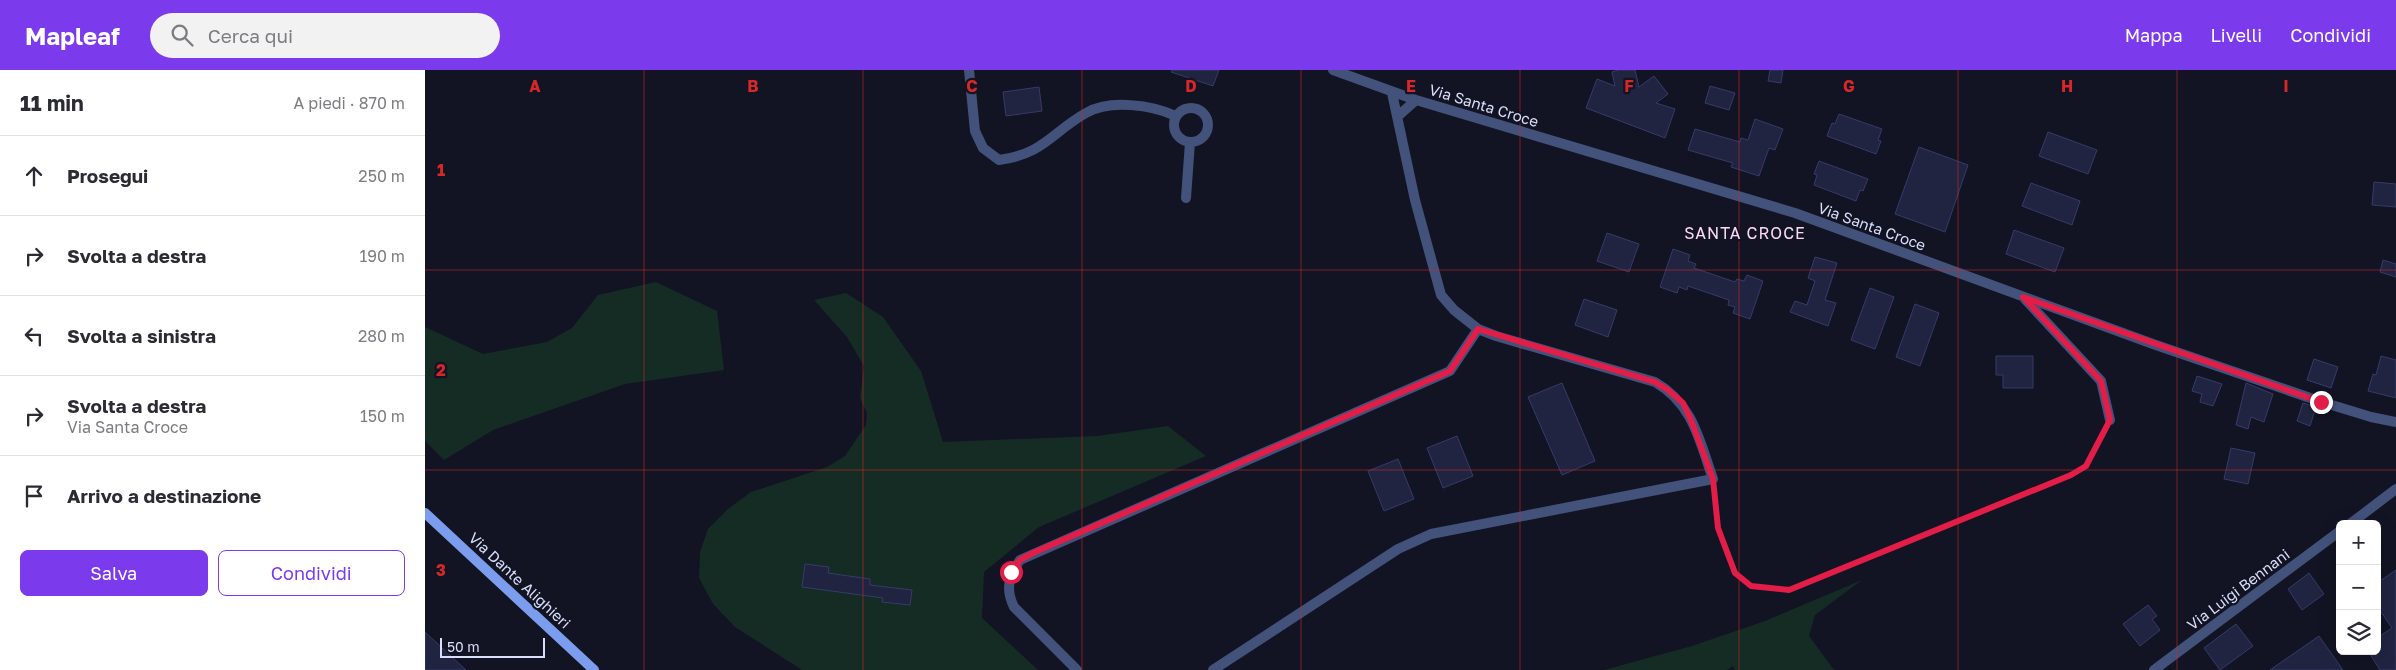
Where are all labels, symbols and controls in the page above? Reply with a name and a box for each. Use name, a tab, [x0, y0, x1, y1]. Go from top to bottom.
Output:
search box	[150, 13, 500, 58]
text: Mapleaf	[25, 21, 120, 50]
icon: search	[168, 21, 196, 49]
text: Cerca qui	[208, 24, 293, 47]
text: Mappa	[2125, 24, 2183, 46]
text: Livelli	[2211, 24, 2262, 46]
text: Condividi	[2290, 24, 2371, 46]
text: A	[529, 76, 541, 96]
text: B	[747, 76, 759, 96]
text: C	[966, 76, 978, 96]
text: D	[1185, 76, 1197, 96]
text: E	[1406, 76, 1416, 96]
text: F	[1624, 76, 1634, 96]
text: G	[1843, 76, 1855, 96]
text: H	[2061, 76, 2073, 96]
text: I	[2283, 76, 2289, 96]
street label: Via Santa Croce	[1427, 80, 1541, 130]
text: 11 min	[20, 90, 84, 116]
text: A piedi · 870 m	[294, 93, 405, 113]
text: 1	[437, 160, 445, 180]
icon: ahead	[20, 162, 48, 190]
text: Prosegui	[67, 164, 148, 187]
text: 250 m	[358, 166, 405, 186]
street label: Via Santa Croce	[1816, 198, 1929, 254]
district label: SANTA CROCE	[1684, 223, 1806, 243]
icon: right	[20, 242, 48, 270]
text: Svolta a destra	[67, 244, 206, 267]
text: 190 m	[359, 246, 405, 266]
icon: left	[20, 322, 48, 350]
text: Svolta a sinistra	[67, 324, 216, 347]
text: 280 m	[358, 326, 405, 346]
text: 2	[436, 360, 446, 380]
route end	[2310, 391, 2333, 414]
text: Svolta a destra	[67, 394, 206, 417]
icon: right	[20, 402, 48, 430]
text: 150 m	[360, 406, 405, 426]
text: Via Santa Croce	[67, 417, 188, 437]
icon: arrive	[20, 482, 48, 510]
text: Arrivo a destinazione	[67, 484, 261, 507]
map controls	[2336, 520, 2381, 655]
button: +	[2336, 520, 2381, 565]
street label: Via Dante Alighieri	[465, 528, 575, 632]
street label: Via Luigi Bennani	[2183, 545, 2293, 633]
button: Salva	[20, 550, 208, 596]
button: Condividi	[218, 550, 405, 596]
text: 3	[436, 560, 446, 580]
route start	[1000, 561, 1023, 584]
button: −	[2336, 565, 2381, 610]
button: layers	[2336, 610, 2381, 655]
scale bar	[440, 635, 545, 658]
text: 50 m	[447, 638, 480, 655]

